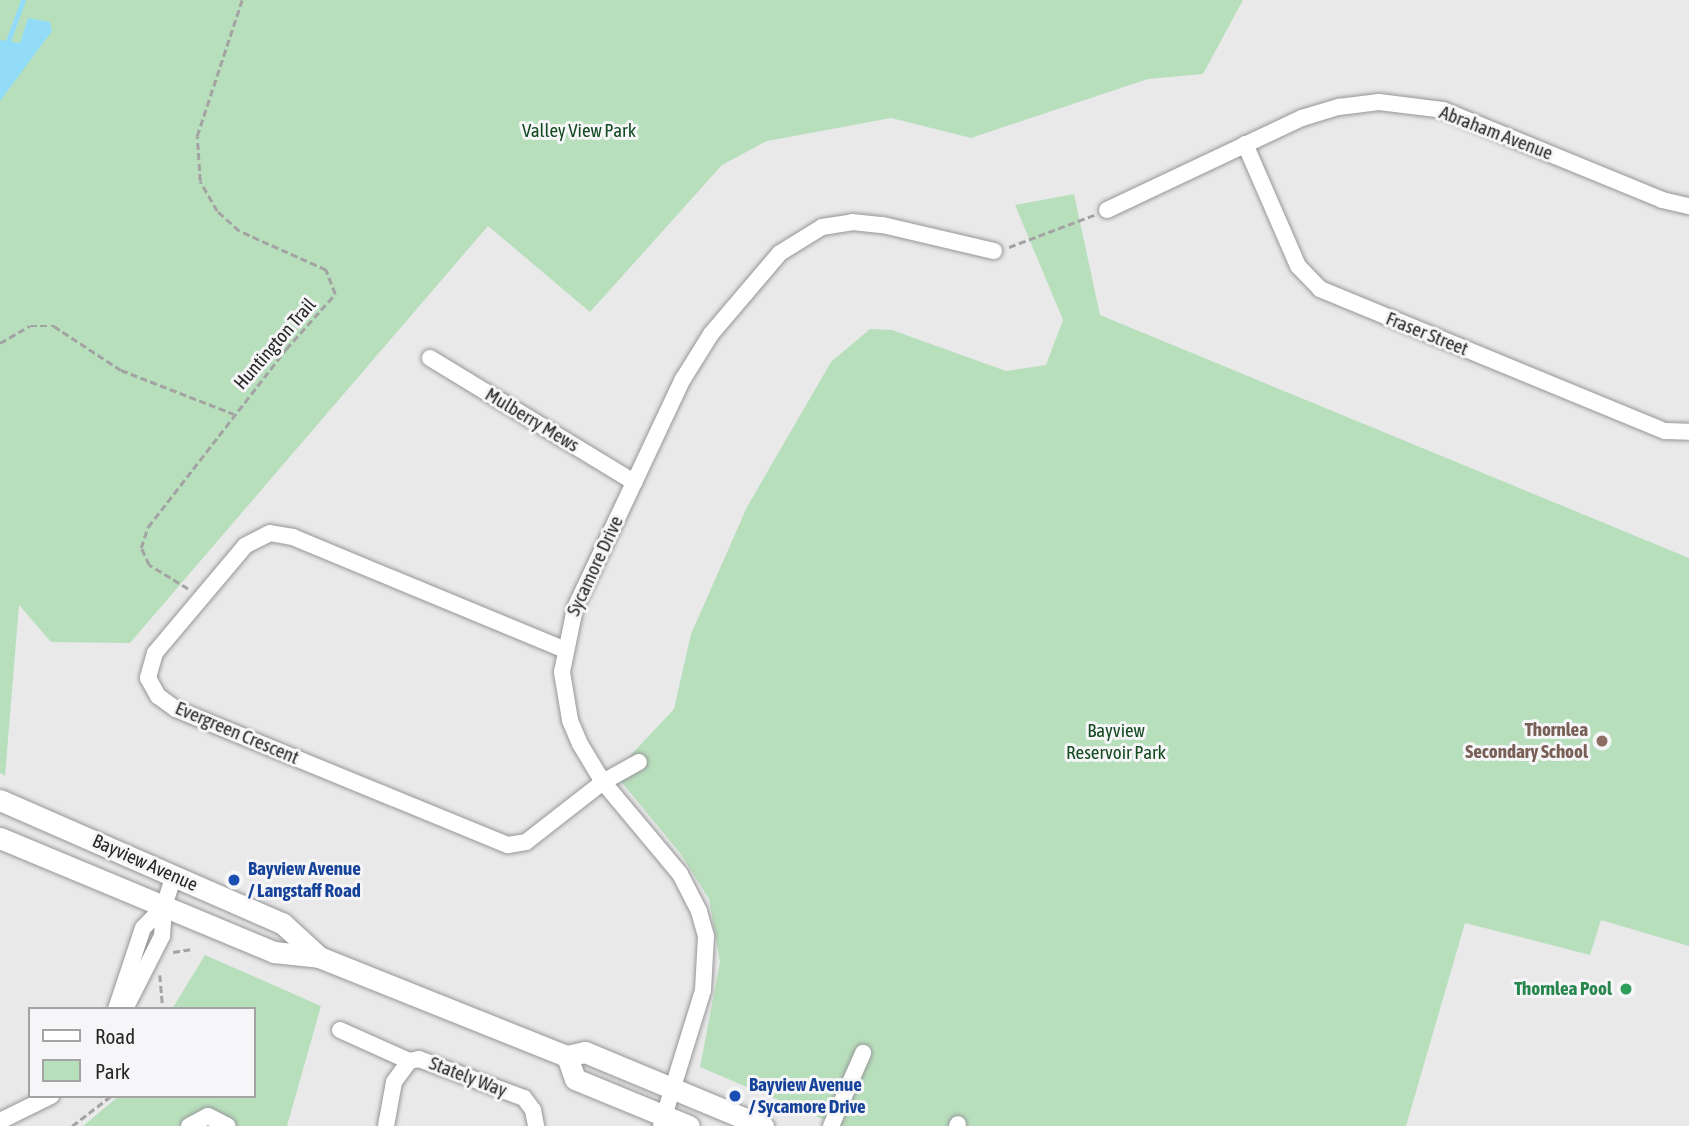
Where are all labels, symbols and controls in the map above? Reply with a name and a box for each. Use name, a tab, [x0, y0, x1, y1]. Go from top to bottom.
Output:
street label: Abraham Avenue	[1436, 101, 1556, 165]
park label: Valley View Park	[522, 120, 636, 142]
street label: Huntington Trail	[229, 294, 321, 394]
street label: Fraser Street	[1383, 307, 1471, 361]
street label: Mulberry Mews	[481, 383, 583, 457]
street label: Sycamore Drive	[562, 512, 628, 620]
street label: Evergreen Crescent	[172, 697, 302, 769]
place label: Thornlea Secondary School	[1465, 719, 1588, 763]
park label: Bayview Reservoir Park	[1066, 720, 1166, 764]
marker: Thornlea Secondary School	[1594, 733, 1610, 749]
street label: Bayview Avenue	[89, 830, 201, 896]
place label: Bayview Avenue / Langstaff Road	[248, 858, 361, 902]
marker: Bayview Avenue / Langstaff Road	[226, 872, 242, 888]
place label: Thornlea Pool	[1514, 978, 1612, 1000]
marker: Thornlea Pool	[1618, 981, 1634, 997]
legend	[28, 1007, 256, 1098]
text: Road	[95, 1024, 135, 1048]
street label: Stately Way	[426, 1052, 510, 1102]
text: Park	[95, 1059, 130, 1083]
place label: Bayview Avenue / Sycamore Drive	[749, 1074, 866, 1118]
marker: Bayview Avenue / Sycamore Drive	[727, 1088, 743, 1104]

